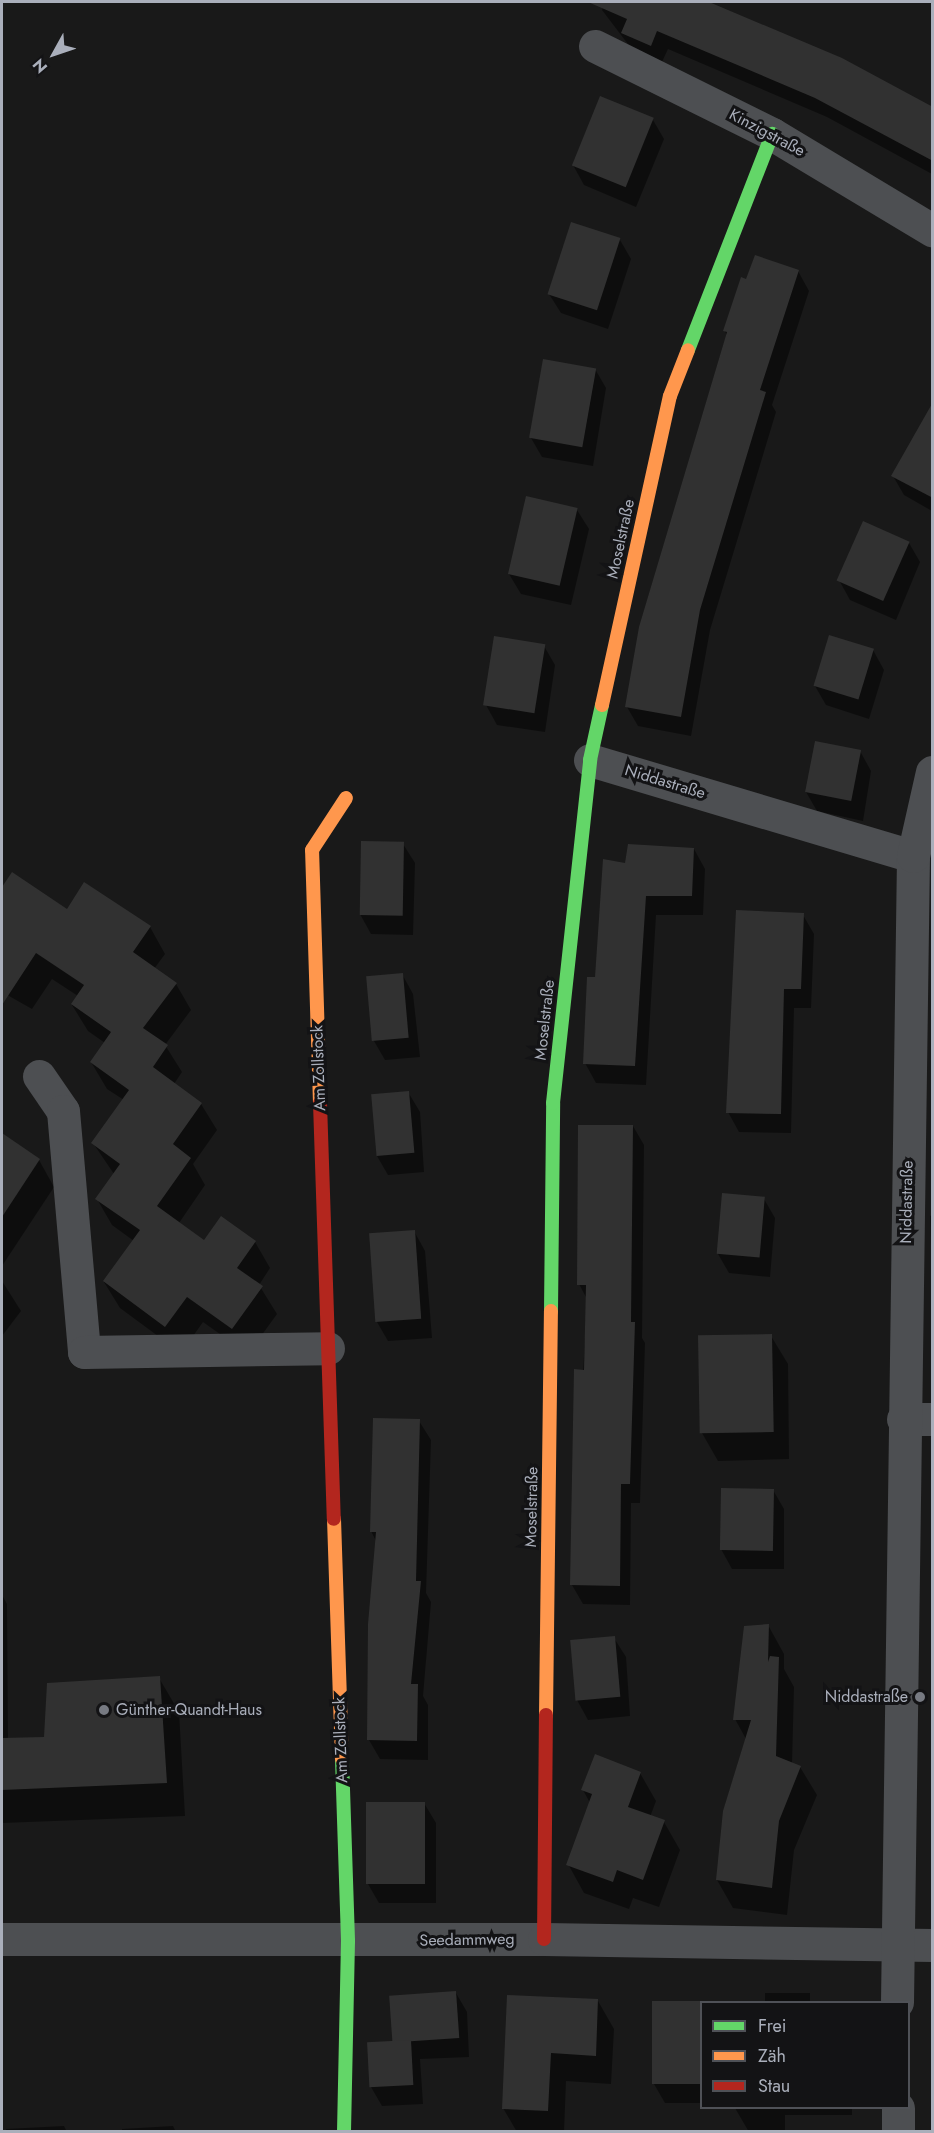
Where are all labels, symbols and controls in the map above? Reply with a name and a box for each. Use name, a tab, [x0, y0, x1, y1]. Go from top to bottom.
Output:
north arrow	[24, 24, 84, 84]
text: N	[27, 54, 53, 78]
street label: Kinzigstraße	[726, 105, 808, 161]
street label: Moselstraße	[603, 497, 639, 581]
street label: Niddastraße	[622, 761, 708, 803]
street label: Moselstraße	[531, 979, 559, 1061]
street label: Am Zollstock	[308, 1025, 330, 1111]
street label: Niddastraße	[897, 1160, 917, 1244]
street label: Moselstraße	[522, 1466, 542, 1548]
place label: Niddastraße	[825, 1687, 908, 1707]
marker: Niddastraße	[913, 1690, 927, 1704]
street label: Am Zollstock	[330, 1697, 352, 1783]
place label: Günther-Quandt-Haus	[116, 1700, 262, 1720]
marker: Günther-Quandt-Haus	[97, 1703, 111, 1717]
street label: Seedammweg	[419, 1930, 515, 1950]
legend	[700, 2001, 910, 2109]
text: Frei	[758, 2013, 787, 2039]
text: Zäh	[758, 2043, 786, 2069]
text: Stau	[758, 2073, 790, 2099]

